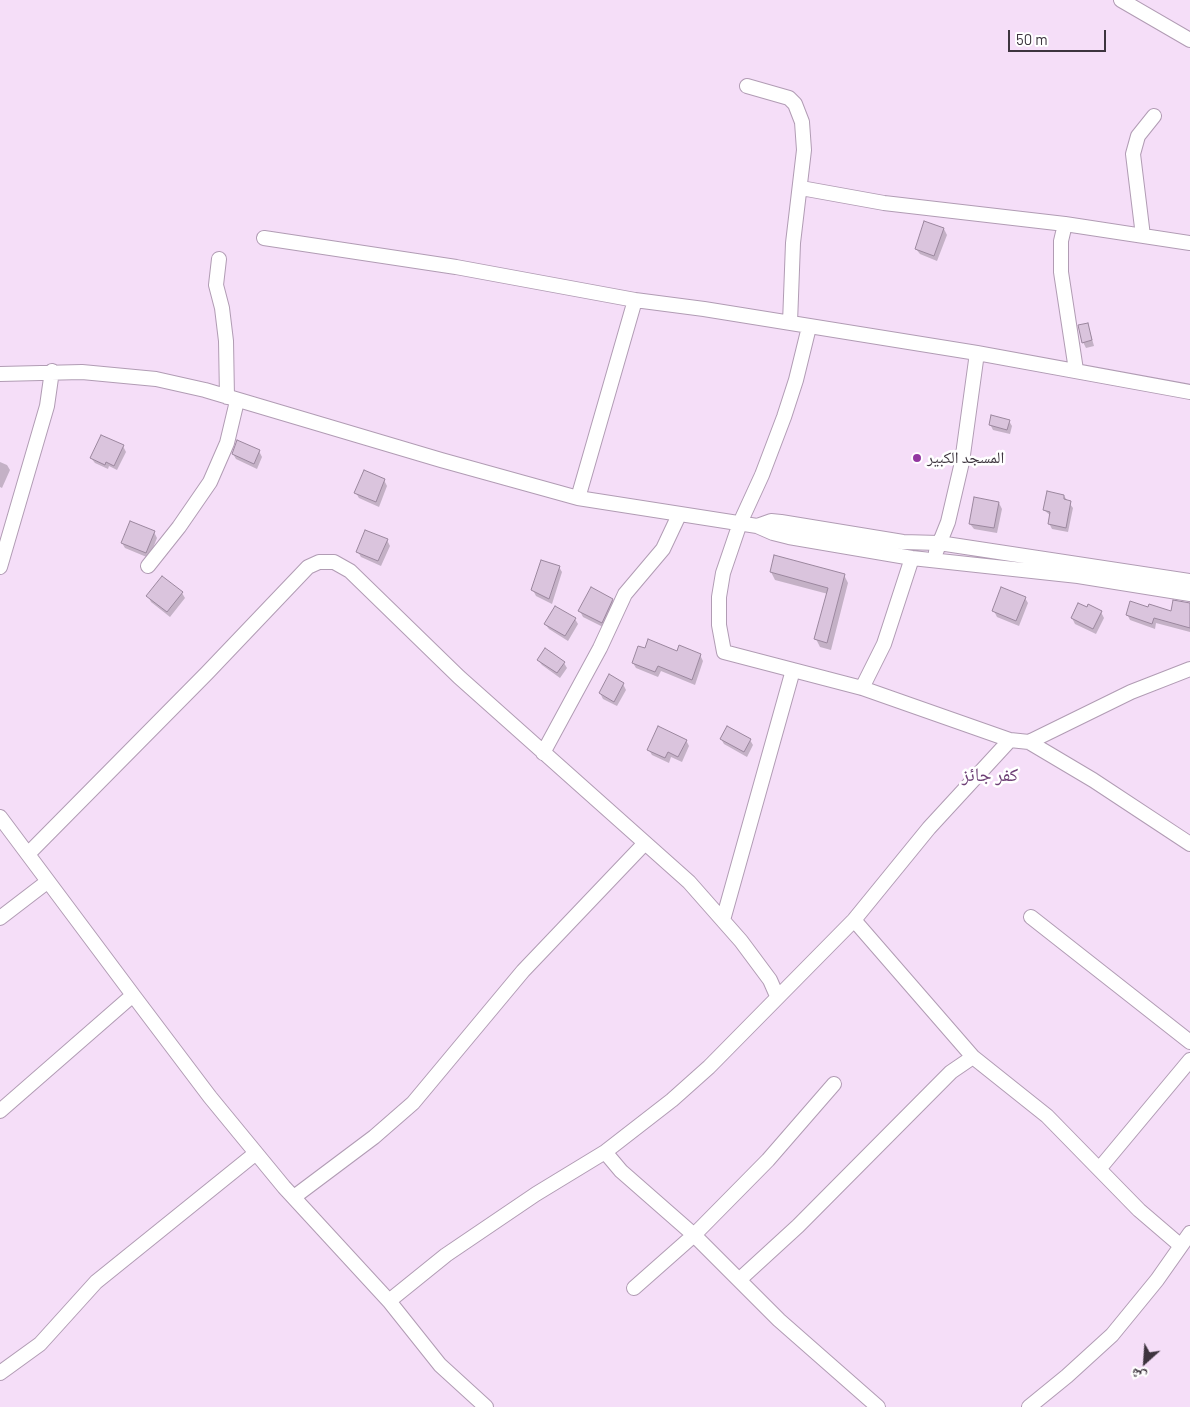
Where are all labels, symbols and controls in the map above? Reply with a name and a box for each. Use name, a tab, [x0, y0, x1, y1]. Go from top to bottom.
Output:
scale bar	[1010, 20, 1108, 52]
text: 50 m	[1016, 30, 1048, 48]
place label: المسجد الكبير	[927, 448, 1004, 468]
marker: المسجد الكبير	[911, 452, 923, 464]
district label: كفر جائز	[962, 764, 1018, 786]
north arrow	[1120, 1337, 1170, 1387]
text: ش	[1128, 1365, 1149, 1387]

